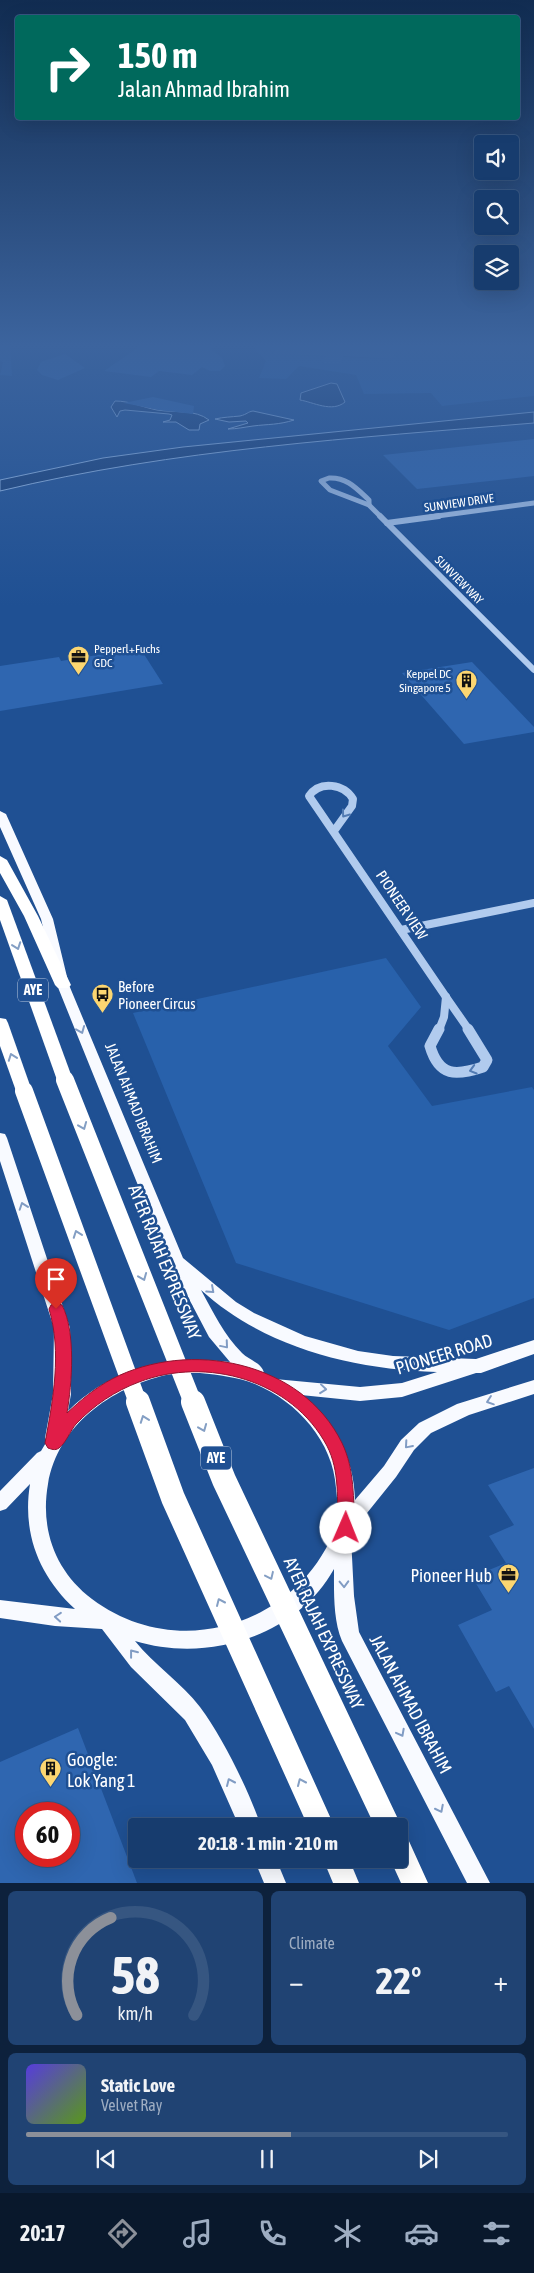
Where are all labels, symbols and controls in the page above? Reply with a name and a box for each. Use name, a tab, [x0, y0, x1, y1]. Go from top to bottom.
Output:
icon: right	[35, 35, 100, 100]
text: 150 m	[118, 35, 197, 75]
text: Jalan Ahmad Ibrahim	[118, 76, 290, 102]
map controls	[474, 135, 519, 290]
button: sound	[474, 135, 519, 180]
button: search	[474, 190, 519, 235]
button: layers	[474, 245, 519, 290]
street label: SUNVIEW DRIVE	[423, 491, 495, 515]
street label: SUNVIEW WAY	[432, 553, 487, 608]
place label: Pepperl+Fuchs GDC	[94, 642, 160, 670]
office icon: Pepperl+Fuchs GDC	[66, 644, 90, 675]
place label: Keppel DC Singapore 5	[399, 667, 452, 695]
building icon: Keppel DC Singapore 5	[455, 669, 479, 700]
one-way arrow	[343, 808, 351, 817]
street label: PIONEER VIEW	[373, 867, 431, 943]
one-way arrow	[11, 941, 21, 950]
road number: AYE	[18, 978, 48, 1002]
place label: Before Pioneer Circus	[118, 978, 196, 1012]
bus stop icon: Before Pioneer Circus	[90, 983, 114, 1014]
one-way arrow	[75, 1025, 86, 1034]
street label: JALAN AHMAD IBRAHIM	[102, 1040, 166, 1166]
one-way arrow	[8, 1053, 18, 1062]
one-way arrow	[469, 1064, 477, 1074]
one-way arrow	[77, 1121, 87, 1130]
street label: AYER RAJAH EXPRESSWAY	[124, 1181, 206, 1343]
one-way arrow	[19, 1202, 29, 1211]
one-way arrow	[73, 1230, 83, 1239]
pin	[35, 1258, 77, 1309]
icon: arrive	[42, 1265, 70, 1293]
one-way arrow	[137, 1272, 148, 1281]
one-way arrow	[206, 1284, 215, 1293]
street label: PIONEER ROAD	[393, 1329, 495, 1379]
one-way arrow	[220, 1339, 228, 1348]
one-way arrow	[319, 1383, 327, 1394]
one-way arrow	[487, 1396, 495, 1406]
one-way arrow	[140, 1415, 150, 1424]
one-way arrow	[198, 1423, 208, 1431]
one-way arrow	[405, 1439, 414, 1448]
road number: AYE	[201, 1446, 231, 1470]
position arrow	[319, 1501, 371, 1553]
street label: AYER RAJAH EXPRESSWAY	[280, 1554, 368, 1712]
office icon: Pioneer Hub	[496, 1563, 520, 1594]
place label: Pioneer Hub	[410, 1565, 492, 1586]
one-way arrow	[263, 1571, 274, 1580]
one-way arrow	[338, 1580, 349, 1588]
one-way arrow	[215, 1598, 226, 1607]
one-way arrow	[54, 1612, 62, 1623]
street label: JALAN AHMAD IBRAHIM	[366, 1631, 456, 1777]
one-way arrow	[131, 1650, 139, 1659]
one-way arrow	[395, 1728, 405, 1737]
place label: Google: Lok Yang 1	[67, 1749, 136, 1791]
building icon: Google: Lok Yang 1	[39, 1757, 63, 1788]
one-way arrow	[226, 1778, 236, 1787]
one-way arrow	[296, 1778, 307, 1787]
speed limit sign: 60	[15, 1802, 80, 1867]
one-way arrow	[434, 1804, 444, 1813]
text: 20:18 · 1 min · 210 m	[198, 1832, 338, 1854]
text: Climate	[289, 1934, 335, 1952]
text: 58	[111, 1945, 160, 2005]
text: 22°	[375, 1959, 422, 2002]
text: −	[289, 1965, 304, 1997]
text: +	[493, 1965, 508, 1997]
text: km/h	[118, 2003, 153, 2024]
text: Static Love	[101, 2074, 175, 2096]
text: Velvet Ray	[101, 2096, 162, 2114]
icon: previous	[92, 2145, 120, 2173]
icon: pause	[253, 2145, 281, 2173]
icon: next	[414, 2145, 442, 2173]
icon: directions	[105, 2216, 140, 2251]
icon: music	[180, 2216, 215, 2251]
icon: phone	[255, 2216, 290, 2251]
icon: climate	[330, 2216, 365, 2251]
icon: car	[404, 2216, 439, 2251]
icon: filters	[479, 2216, 514, 2251]
text: 20:17	[20, 2220, 66, 2246]

